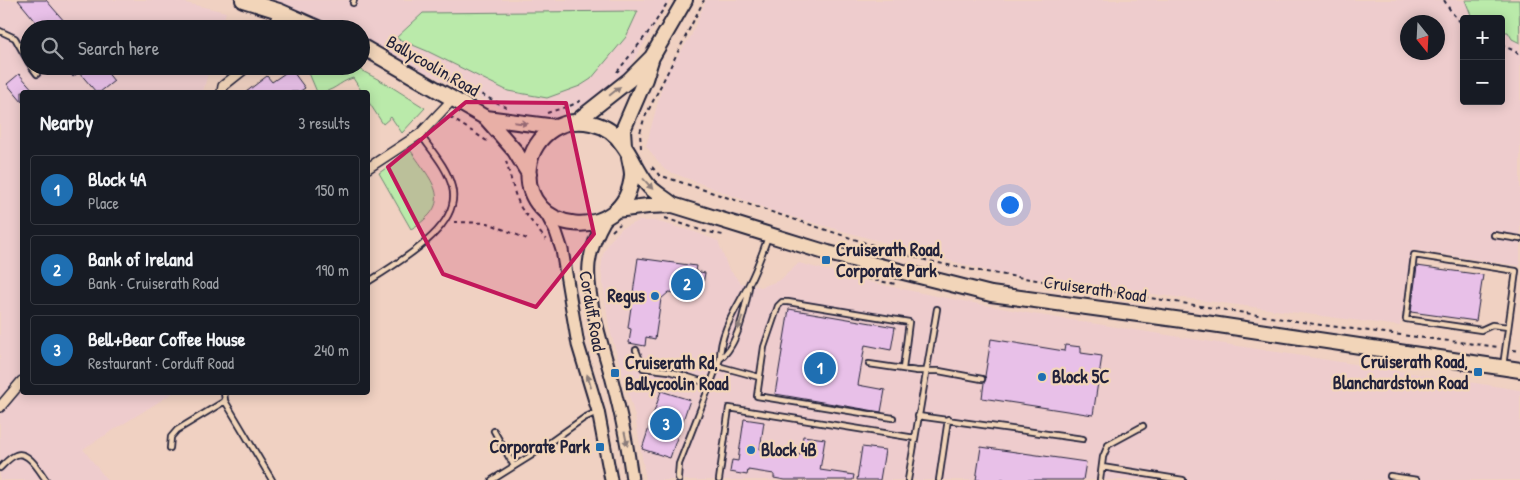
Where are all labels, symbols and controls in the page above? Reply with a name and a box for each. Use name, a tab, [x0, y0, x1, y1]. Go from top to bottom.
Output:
north arrow	[1400, 15, 1445, 60]
map controls	[1460, 15, 1505, 105]
button: +	[1460, 15, 1505, 60]
search box	[20, 20, 370, 75]
street label: Ballycoolin Road	[382, 29, 484, 102]
icon: search	[38, 34, 66, 62]
text: Search here	[78, 35, 159, 61]
button: −	[1460, 60, 1505, 105]
one-way arrow	[608, 86, 621, 97]
text: Nearby	[40, 108, 93, 137]
text: 3 results	[298, 112, 350, 134]
one-way arrow	[513, 119, 529, 127]
text: Block 4A	[88, 166, 146, 192]
one-way arrow	[643, 177, 654, 190]
text: 1	[54, 179, 60, 201]
text: 150 m	[315, 179, 349, 201]
text: Place	[88, 192, 119, 214]
your location	[997, 192, 1023, 218]
place label: Cruiserath Road, Corporate Park	[836, 237, 943, 284]
text: Bank of Ireland	[88, 246, 193, 272]
marker: Cruiserath Road, Corporate Park	[820, 254, 832, 266]
text: 2	[53, 259, 61, 281]
text: 190 m	[316, 259, 349, 281]
pin: 2	[671, 265, 703, 303]
street label: Corduff Road	[573, 269, 612, 353]
street label: Cruiserath Road	[1042, 269, 1148, 308]
text: Bank · Cruiserath Road	[88, 272, 219, 294]
place label: Regus	[608, 283, 645, 309]
marker: Regus	[649, 290, 661, 302]
one-way arrow	[736, 316, 743, 331]
text: Bell+Bear Coffee House	[88, 326, 245, 352]
text: 3	[53, 339, 61, 361]
text: 240 m	[314, 339, 349, 361]
pin: 1	[804, 349, 836, 387]
place label: Cruiserath Road, Blanchardstown Road	[1333, 349, 1468, 395]
place label: Cruiserath Rd, Ballycoolin Road	[625, 350, 729, 397]
text: Restaurant · Corduff Road	[88, 352, 234, 374]
place label: Block 5C	[1052, 364, 1109, 389]
marker: Cruiserath Road, Blanchardstown Road	[1472, 366, 1484, 378]
marker: Cruiserath Rd, Ballycoolin Road	[609, 367, 621, 379]
marker: Block 5C	[1036, 371, 1048, 383]
one-way arrow	[584, 374, 592, 389]
pin: 3	[650, 405, 682, 443]
one-way arrow	[622, 432, 630, 447]
place label: Corporate Park	[489, 434, 591, 460]
place label: Block 4B	[761, 437, 817, 462]
marker: Corporate Park	[594, 441, 606, 453]
marker: Block 4B	[745, 444, 757, 456]

